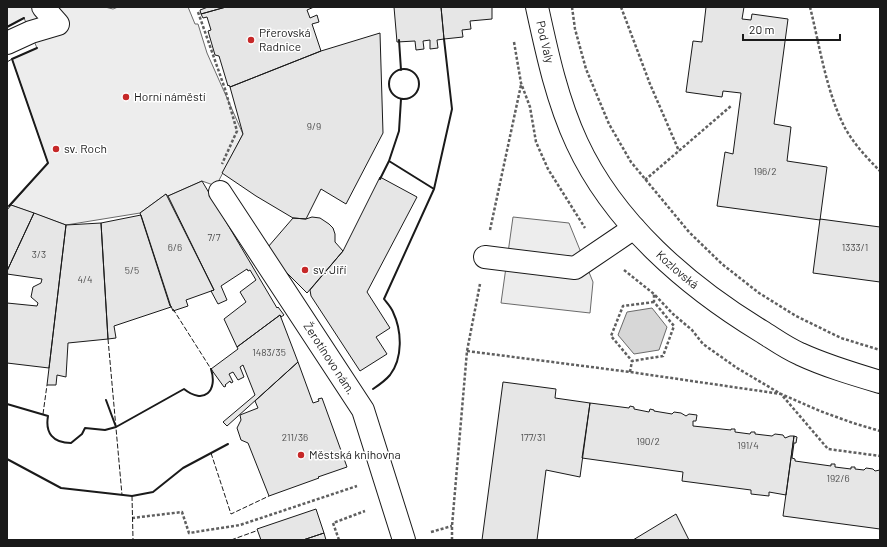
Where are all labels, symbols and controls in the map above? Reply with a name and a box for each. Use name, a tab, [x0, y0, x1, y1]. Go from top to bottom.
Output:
scale bar	[743, 16, 840, 42]
street label: Pod Valy	[534, 19, 558, 65]
text: 20 m	[749, 22, 775, 36]
place label: Přerovská Radnice	[259, 25, 311, 53]
marker: Přerovská Radnice	[246, 35, 256, 45]
place label: Horní náměstí	[134, 89, 206, 103]
marker: Horní náměstí	[121, 92, 131, 102]
house number: 9/9	[307, 120, 321, 132]
place label: sv. Roch	[64, 141, 107, 155]
marker: sv. Roch	[51, 144, 61, 154]
house number: 196/2	[753, 165, 777, 177]
house number: 7/7	[208, 231, 221, 243]
house number: 6/6	[168, 241, 182, 253]
house number: 1333/1	[842, 241, 868, 253]
street label: Kozlovská	[654, 247, 702, 291]
house number: 3/3	[32, 248, 46, 260]
place label: sv. Jiří	[313, 262, 347, 276]
house number: 5/5	[125, 264, 139, 276]
marker: sv. Jiří	[300, 265, 310, 275]
house number: 4/4	[77, 273, 93, 285]
street label: Žerotínovo nám.	[301, 319, 359, 397]
house number: 1483/35	[252, 346, 286, 358]
house number: 211/36	[282, 431, 308, 443]
house number: 177/31	[521, 431, 545, 443]
house number: 190/2	[636, 435, 660, 447]
house number: 191/4	[737, 439, 759, 451]
place label: Městská knihovna	[309, 447, 401, 461]
marker: Městská knihovna	[296, 450, 306, 460]
house number: 192/6	[826, 472, 850, 484]

